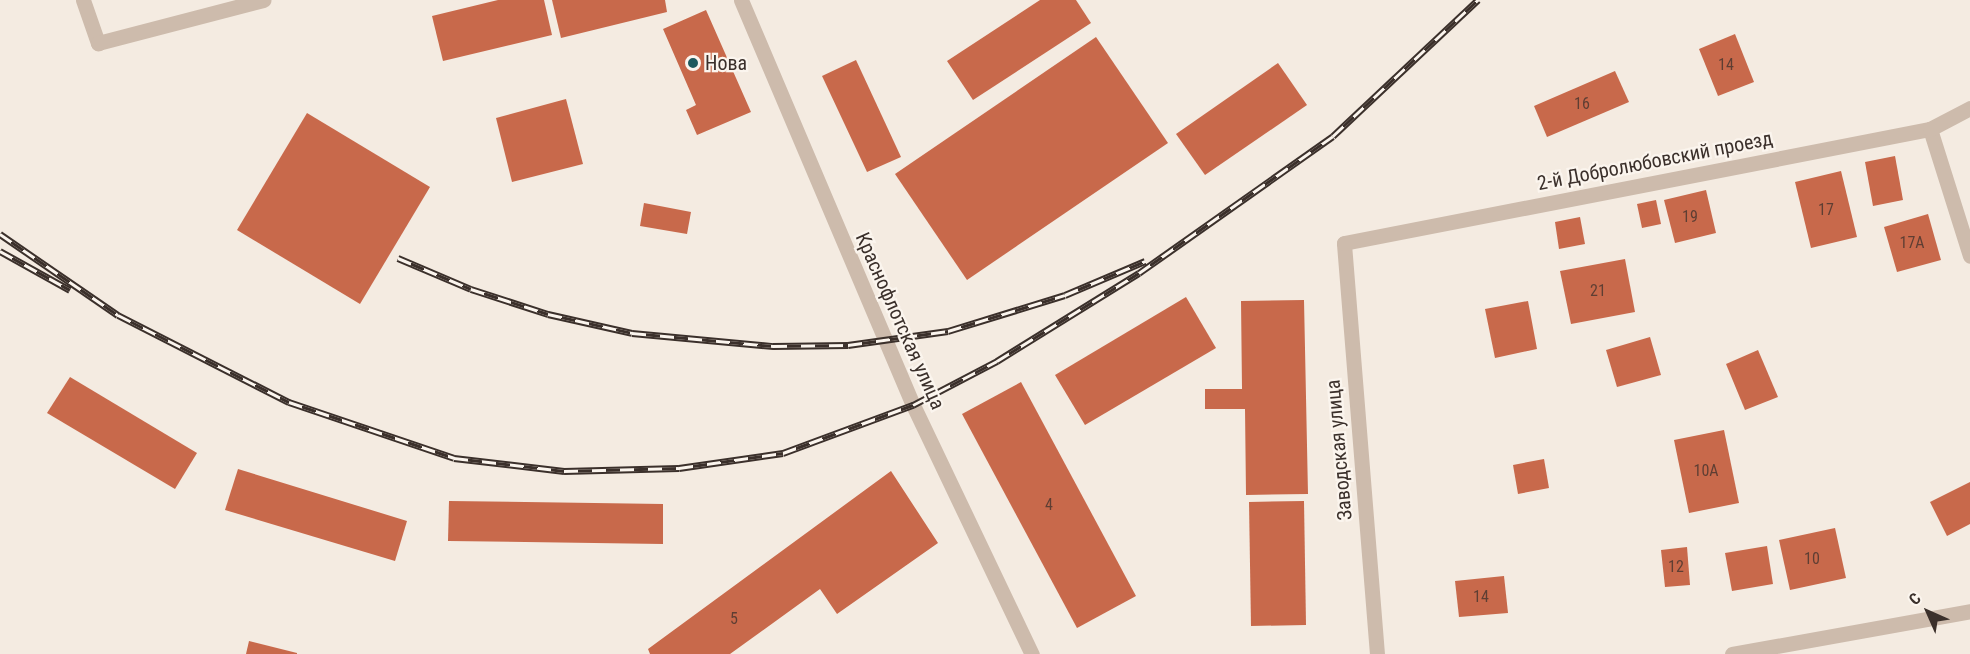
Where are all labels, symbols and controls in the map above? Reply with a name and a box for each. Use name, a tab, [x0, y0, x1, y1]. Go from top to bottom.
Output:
place label: Нова	[705, 51, 747, 75]
house number: 14	[1718, 55, 1734, 75]
marker: Нова	[686, 56, 700, 70]
house number: 16	[1574, 94, 1590, 114]
street label: 2-й Добролюбовский проезд	[1535, 126, 1775, 196]
house number: 17	[1818, 200, 1834, 220]
house number: 19	[1682, 207, 1698, 227]
street label: Краснофлотская улица	[850, 229, 950, 413]
house number: 17А	[1899, 233, 1925, 253]
house number: 21	[1590, 281, 1606, 301]
street label: Заводская улица	[1321, 379, 1357, 521]
house number: 10А	[1693, 461, 1719, 481]
house number: 4	[1045, 495, 1053, 515]
house number: 10	[1804, 549, 1820, 569]
house number: 12	[1668, 557, 1684, 577]
north arrow	[1898, 582, 1958, 642]
house number: 14	[1473, 587, 1489, 607]
text: С	[1905, 589, 1925, 609]
house number: 5	[730, 609, 738, 629]

